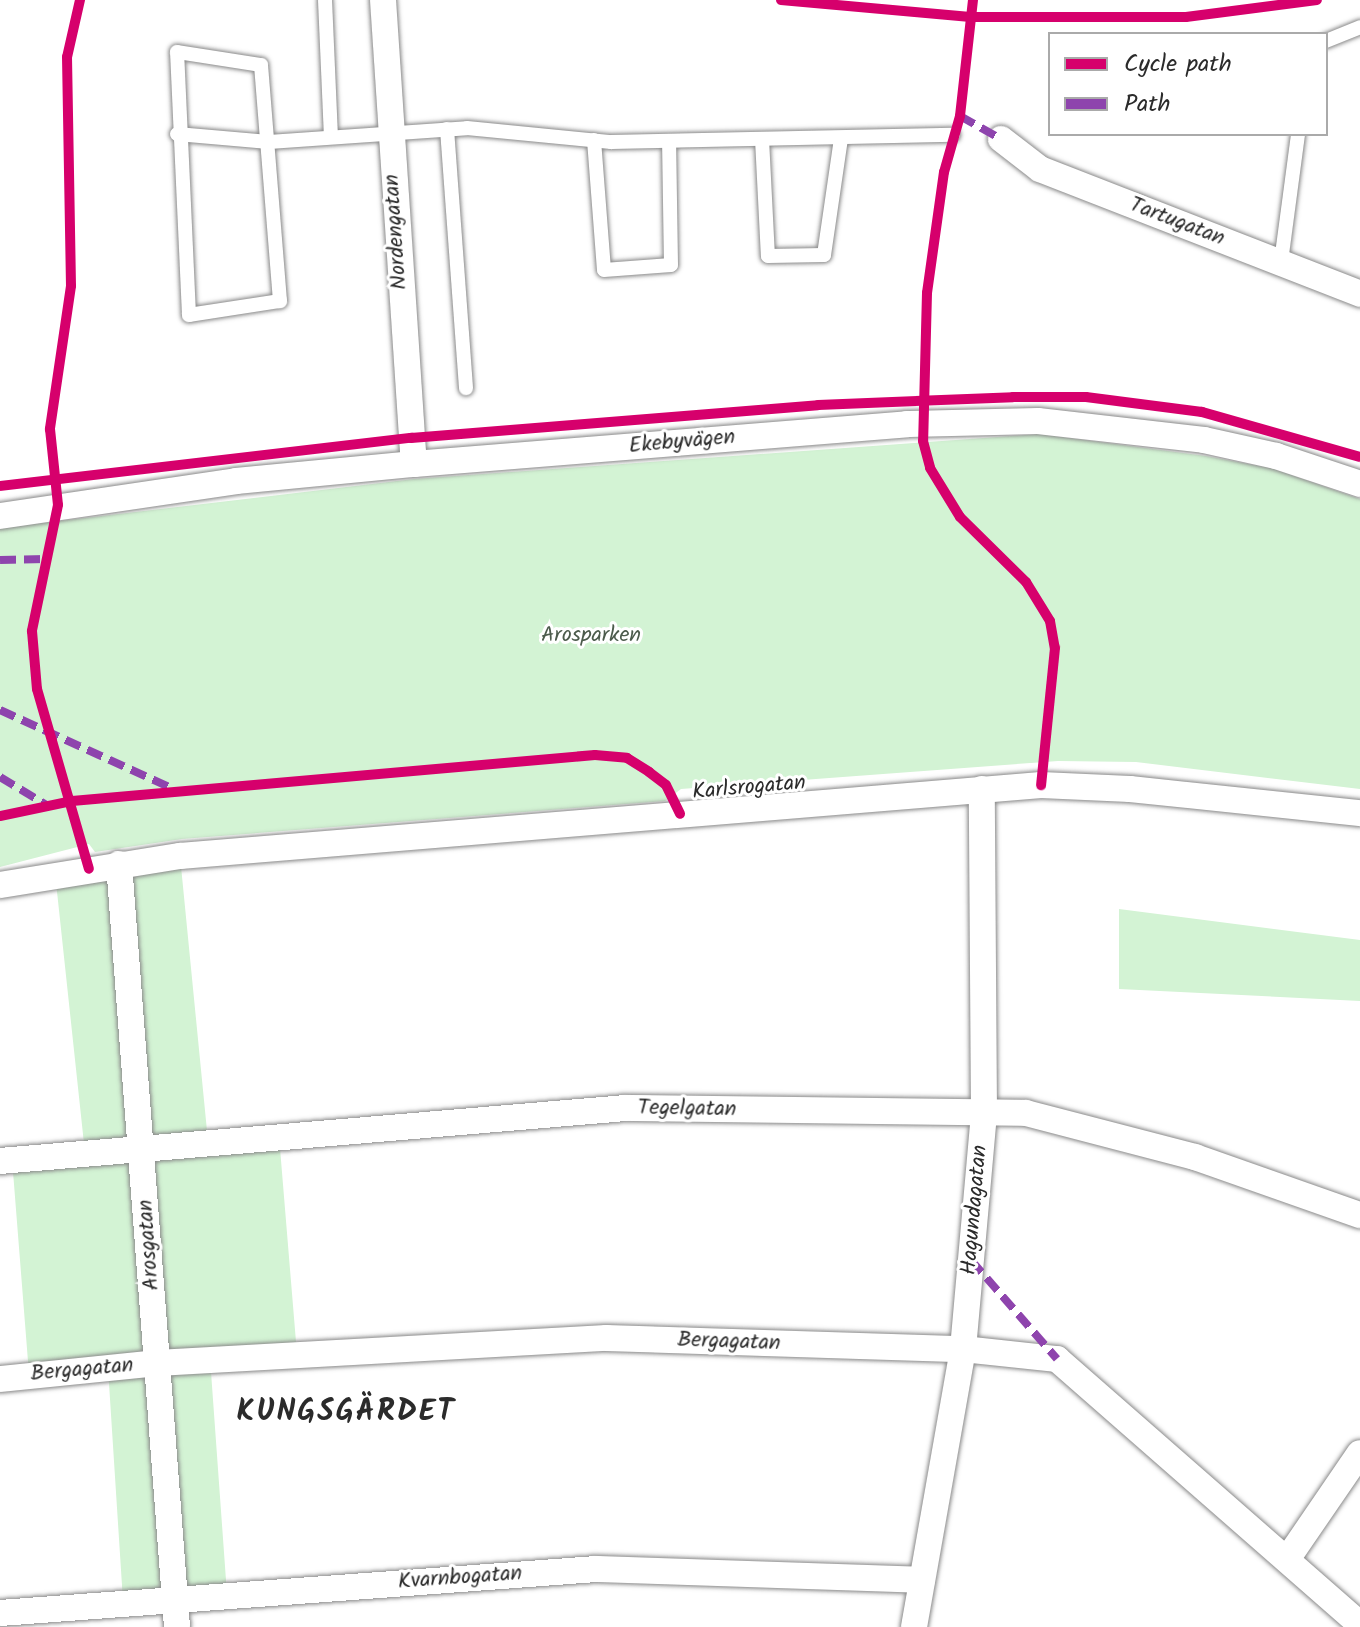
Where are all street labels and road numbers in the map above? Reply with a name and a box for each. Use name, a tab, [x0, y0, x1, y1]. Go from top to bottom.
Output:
street label: Nordengatan	[379, 173, 413, 291]
street label: Tartugatan	[1126, 192, 1228, 252]
street label: Ekebyvägen	[628, 424, 736, 460]
street label: Karlsrogatan	[691, 770, 807, 806]
street label: Tegelgatan	[637, 1095, 737, 1123]
street label: Hagundagatan	[956, 1144, 994, 1276]
street label: Arosgatan	[133, 1199, 165, 1291]
street label: Bergagatan	[677, 1327, 781, 1357]
street label: Bergagatan	[29, 1352, 135, 1388]
street label: Kvarnbogatan	[397, 1560, 523, 1596]

